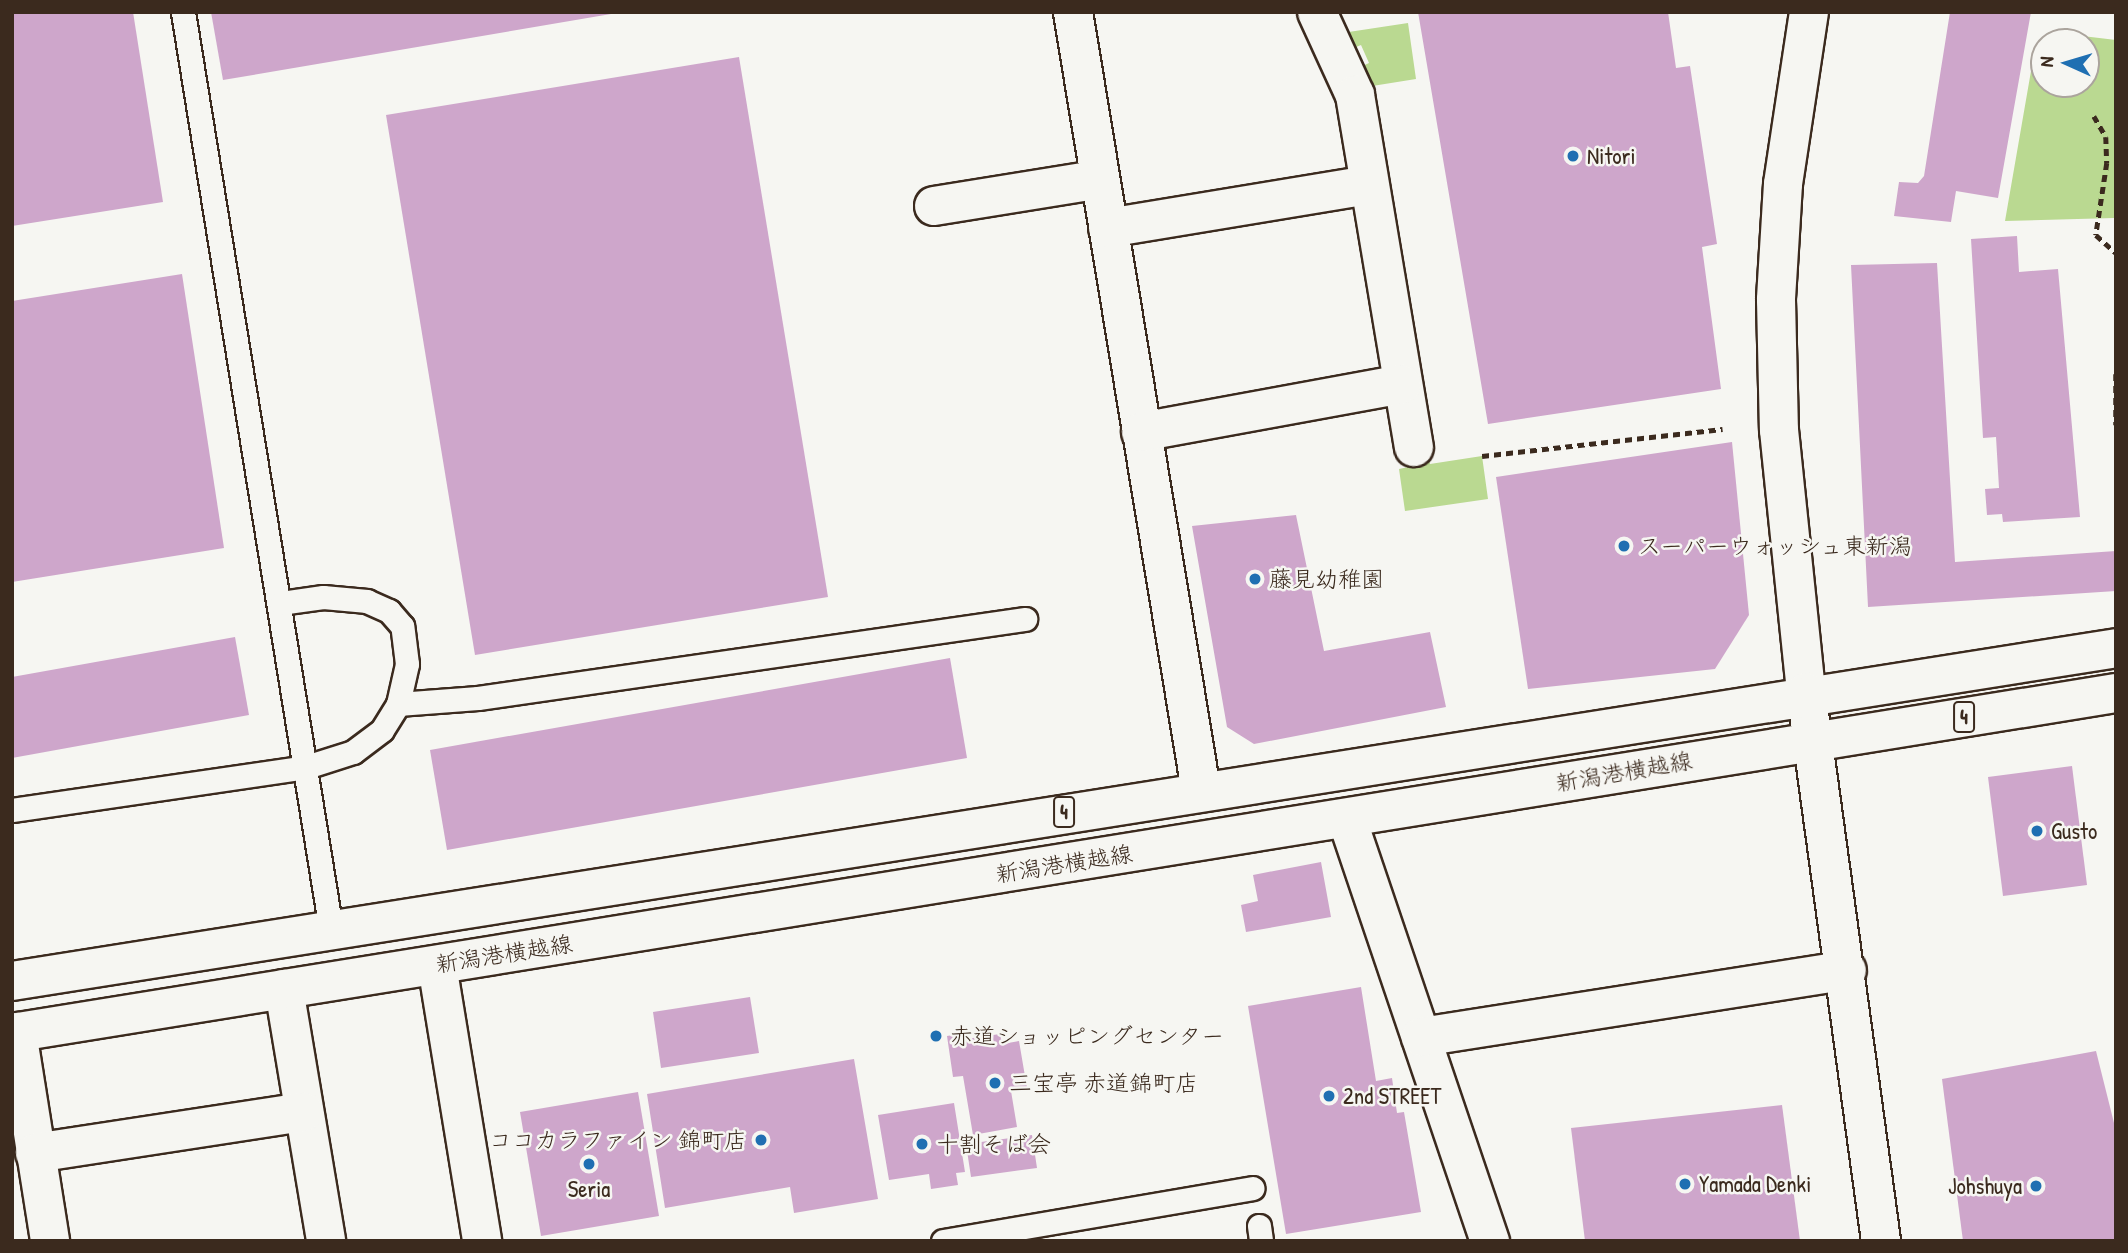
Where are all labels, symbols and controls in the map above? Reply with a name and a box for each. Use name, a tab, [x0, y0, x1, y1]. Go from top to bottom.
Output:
north arrow	[2030, 28, 2100, 98]
text: N	[2033, 56, 2059, 68]
place label: Nitori	[1587, 142, 1636, 170]
marker: Nitori	[1565, 148, 1581, 164]
place label: スーパーウォッシュ東新潟	[1638, 532, 1913, 560]
marker: スーパーウォッシュ東新潟	[1616, 538, 1632, 554]
place label: 藤見幼稚園	[1269, 565, 1384, 593]
marker: 藤見幼稚園	[1247, 571, 1263, 587]
road number: 4	[1952, 700, 1976, 734]
street label: 新潟港横越線	[1554, 746, 1694, 798]
road number: 4	[1052, 794, 1076, 830]
place label: Gusto	[2051, 817, 2097, 845]
marker: Gusto	[2029, 823, 2045, 839]
street label: 新潟港横越線	[994, 840, 1134, 888]
street label: 新潟港横越線	[434, 930, 574, 978]
place label: 赤道ショッピングセンター	[950, 1022, 1226, 1050]
marker: 赤道ショッピングセンター	[928, 1028, 944, 1044]
place label: 三宝亭 赤道錦町店	[1009, 1069, 1198, 1097]
marker: 三宝亭 赤道錦町店	[987, 1075, 1003, 1091]
place label: 2nd STREET	[1343, 1082, 1441, 1110]
marker: 2nd STREET	[1321, 1088, 1337, 1104]
place label: ココカラファイン 錦町店	[489, 1126, 747, 1154]
place label: 十割そば会	[936, 1130, 1051, 1158]
marker: ココカラファイン 錦町店	[753, 1132, 769, 1148]
marker: 十割そば会	[914, 1136, 930, 1152]
marker: Seria	[581, 1156, 597, 1172]
place label: Yamada Denki	[1699, 1170, 1811, 1198]
place label: Johshuya	[1948, 1172, 2022, 1200]
place label: Seria	[568, 1175, 610, 1203]
marker: Yamada Denki	[1677, 1176, 1693, 1192]
marker: Johshuya	[2028, 1178, 2044, 1194]

